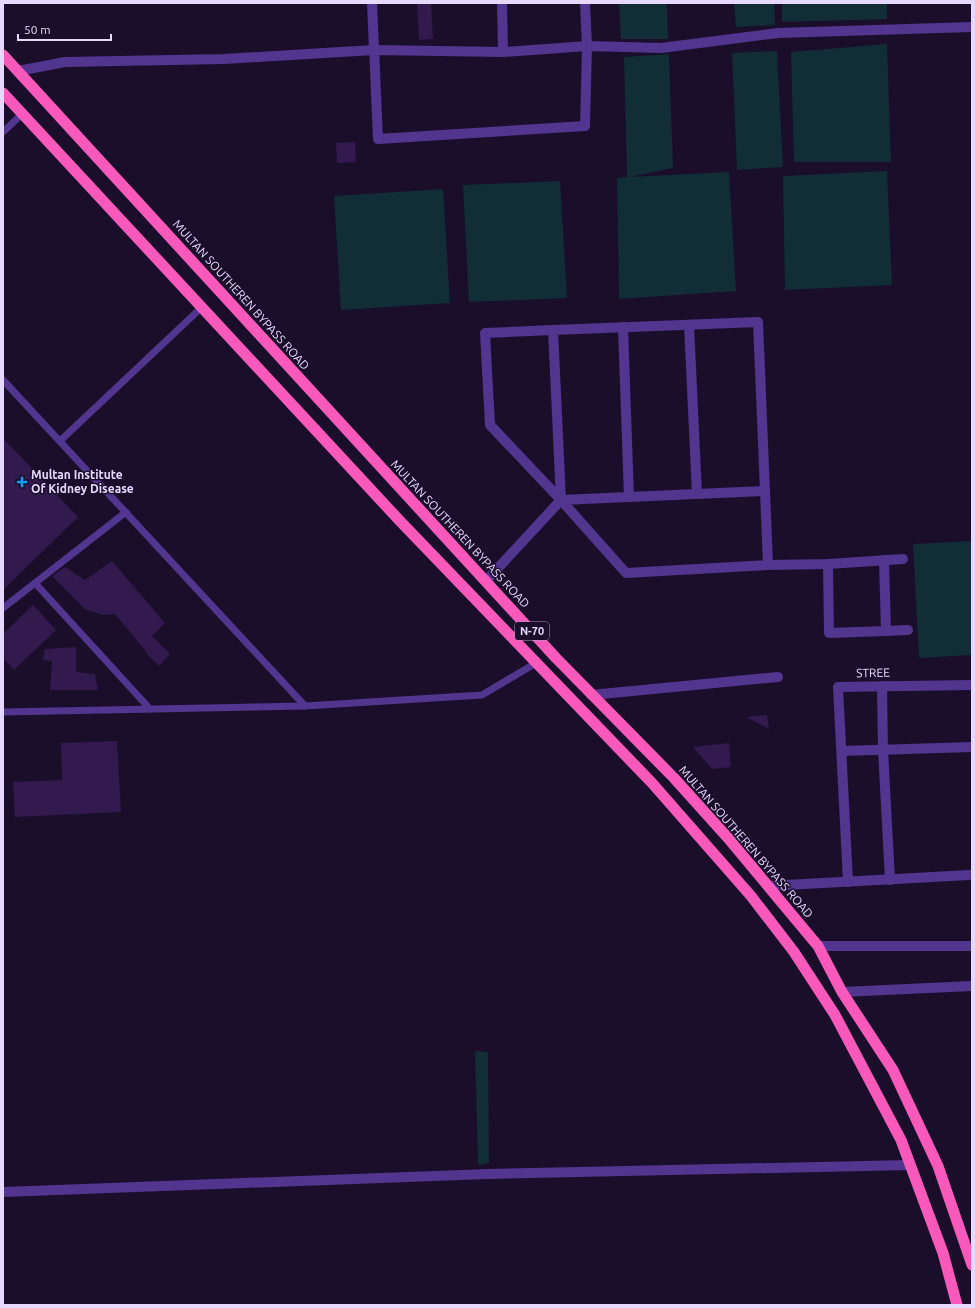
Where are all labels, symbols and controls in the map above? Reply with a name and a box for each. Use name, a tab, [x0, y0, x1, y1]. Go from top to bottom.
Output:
scale bar	[18, 16, 111, 42]
text: 50 m	[24, 23, 51, 36]
street label: MULTAN SOUTHEREN BYPASS ROAD	[171, 217, 312, 372]
street label: MULTAN SOUTHEREN BYPASS ROAD	[388, 457, 532, 610]
place label: Multan Institute Of Kidney Disease	[31, 468, 134, 495]
marker: Multan Institute Of Kidney Disease	[16, 476, 28, 488]
road number: N-70	[515, 622, 549, 640]
street label: STREE	[856, 666, 890, 679]
street label: MULTAN SOUTHEREN BYPASS ROAD	[677, 763, 816, 920]

